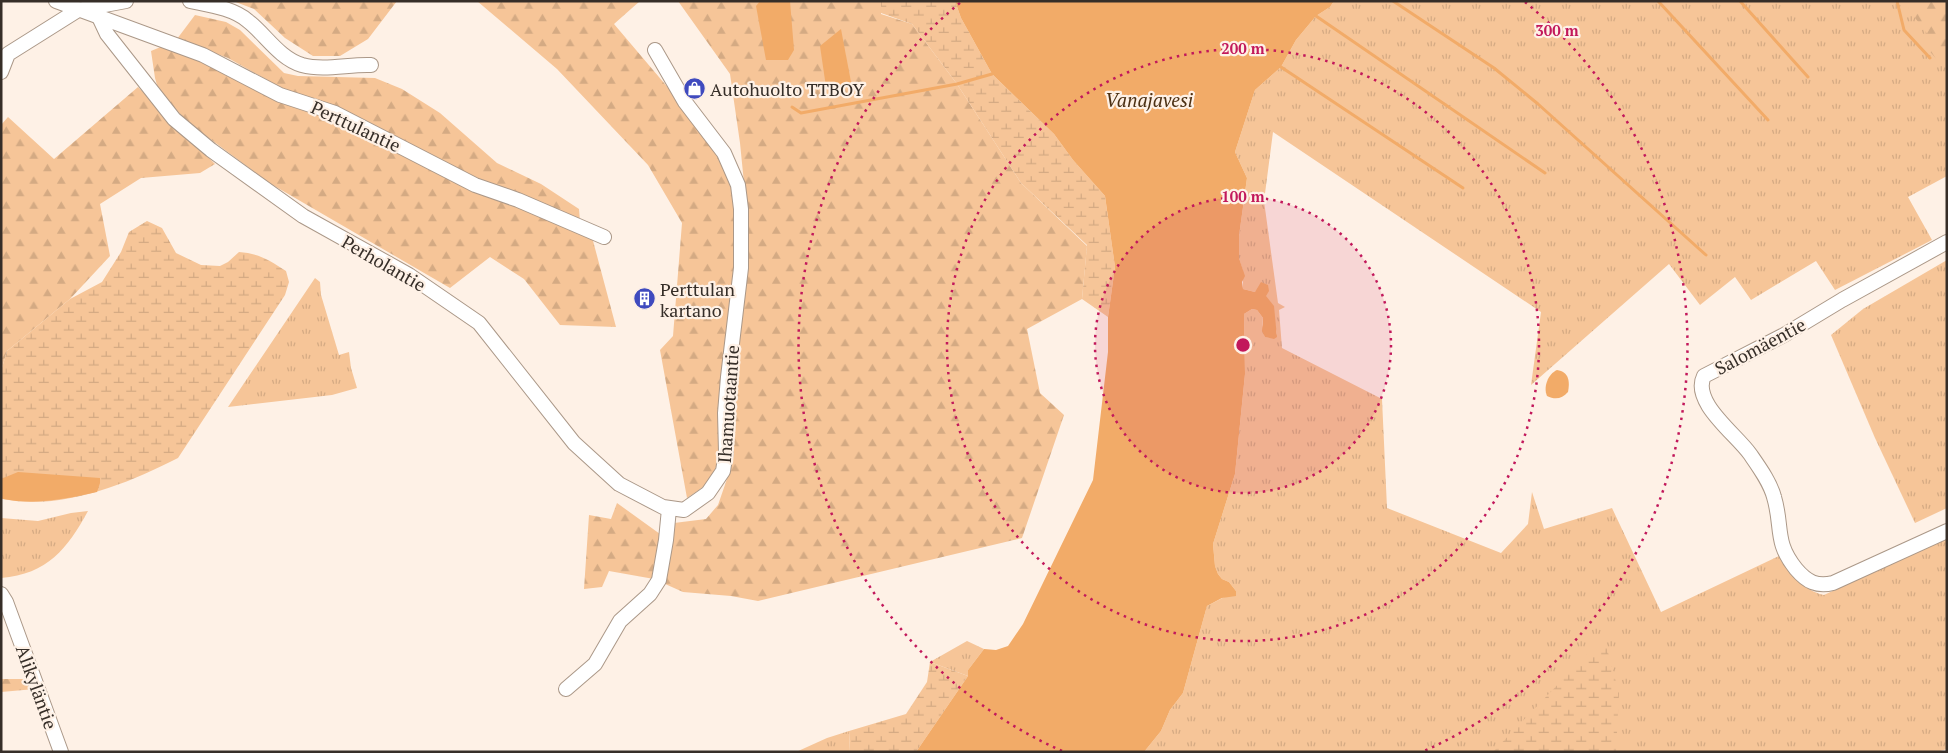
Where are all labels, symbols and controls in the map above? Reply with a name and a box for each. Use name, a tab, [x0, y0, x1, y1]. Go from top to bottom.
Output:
text: 300 m	[1535, 20, 1579, 40]
text: 200 m	[1221, 38, 1265, 58]
shop icon: Autohuolto TTBOY	[682, 77, 706, 101]
place label: Autohuolto TTBOY	[710, 77, 864, 101]
water label: Vanajavesi	[1105, 87, 1194, 112]
street label: Perttulantie	[307, 95, 405, 157]
text: 100 m	[1221, 186, 1265, 206]
street label: Perholantie	[338, 229, 430, 297]
place label: Perttulan kartano	[660, 277, 735, 322]
building icon: Perttulan kartano	[632, 287, 656, 311]
street label: Salomäentie	[1710, 312, 1810, 380]
centre of rings	[1234, 336, 1252, 354]
street label: Ihamuotaantie	[712, 344, 744, 464]
street label: Alikyläntie	[11, 642, 63, 732]

